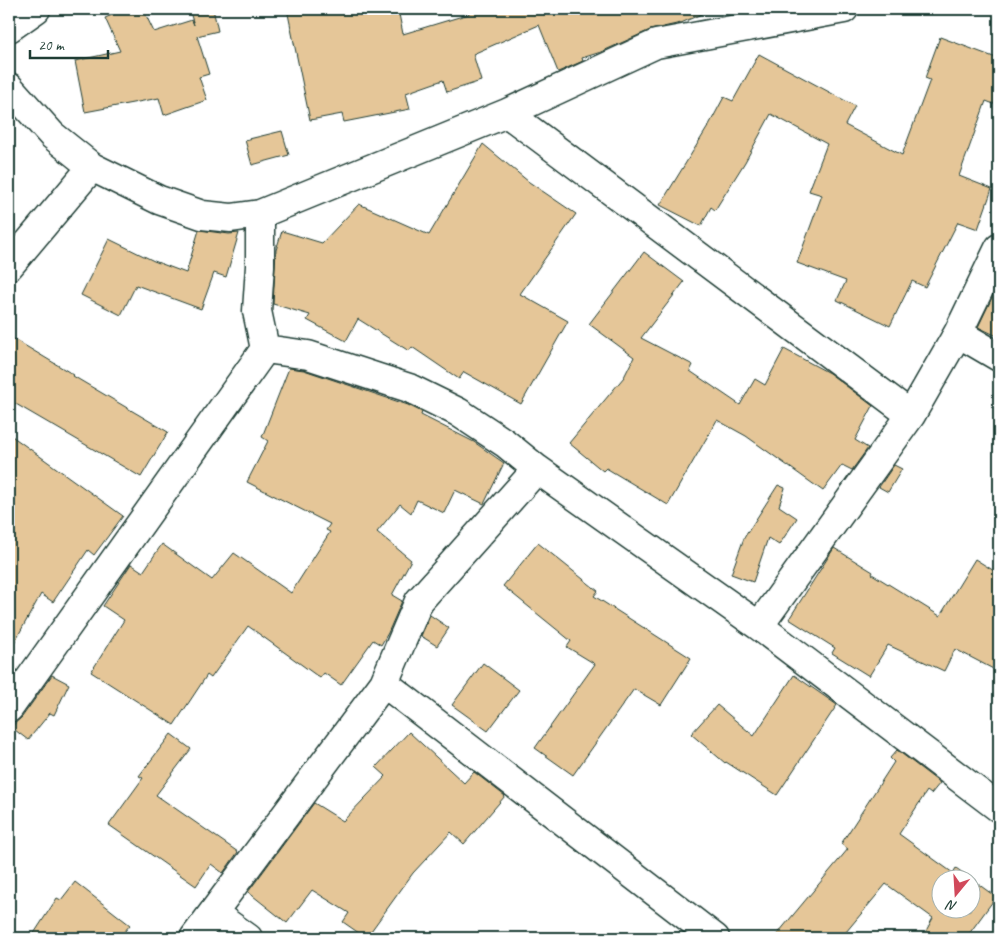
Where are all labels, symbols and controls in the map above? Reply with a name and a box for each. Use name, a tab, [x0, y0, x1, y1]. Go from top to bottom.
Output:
scale bar	[30, 28, 108, 60]
text: 20 m	[38, 36, 65, 55]
north arrow	[930, 870, 980, 920]
text: N	[943, 896, 959, 915]

